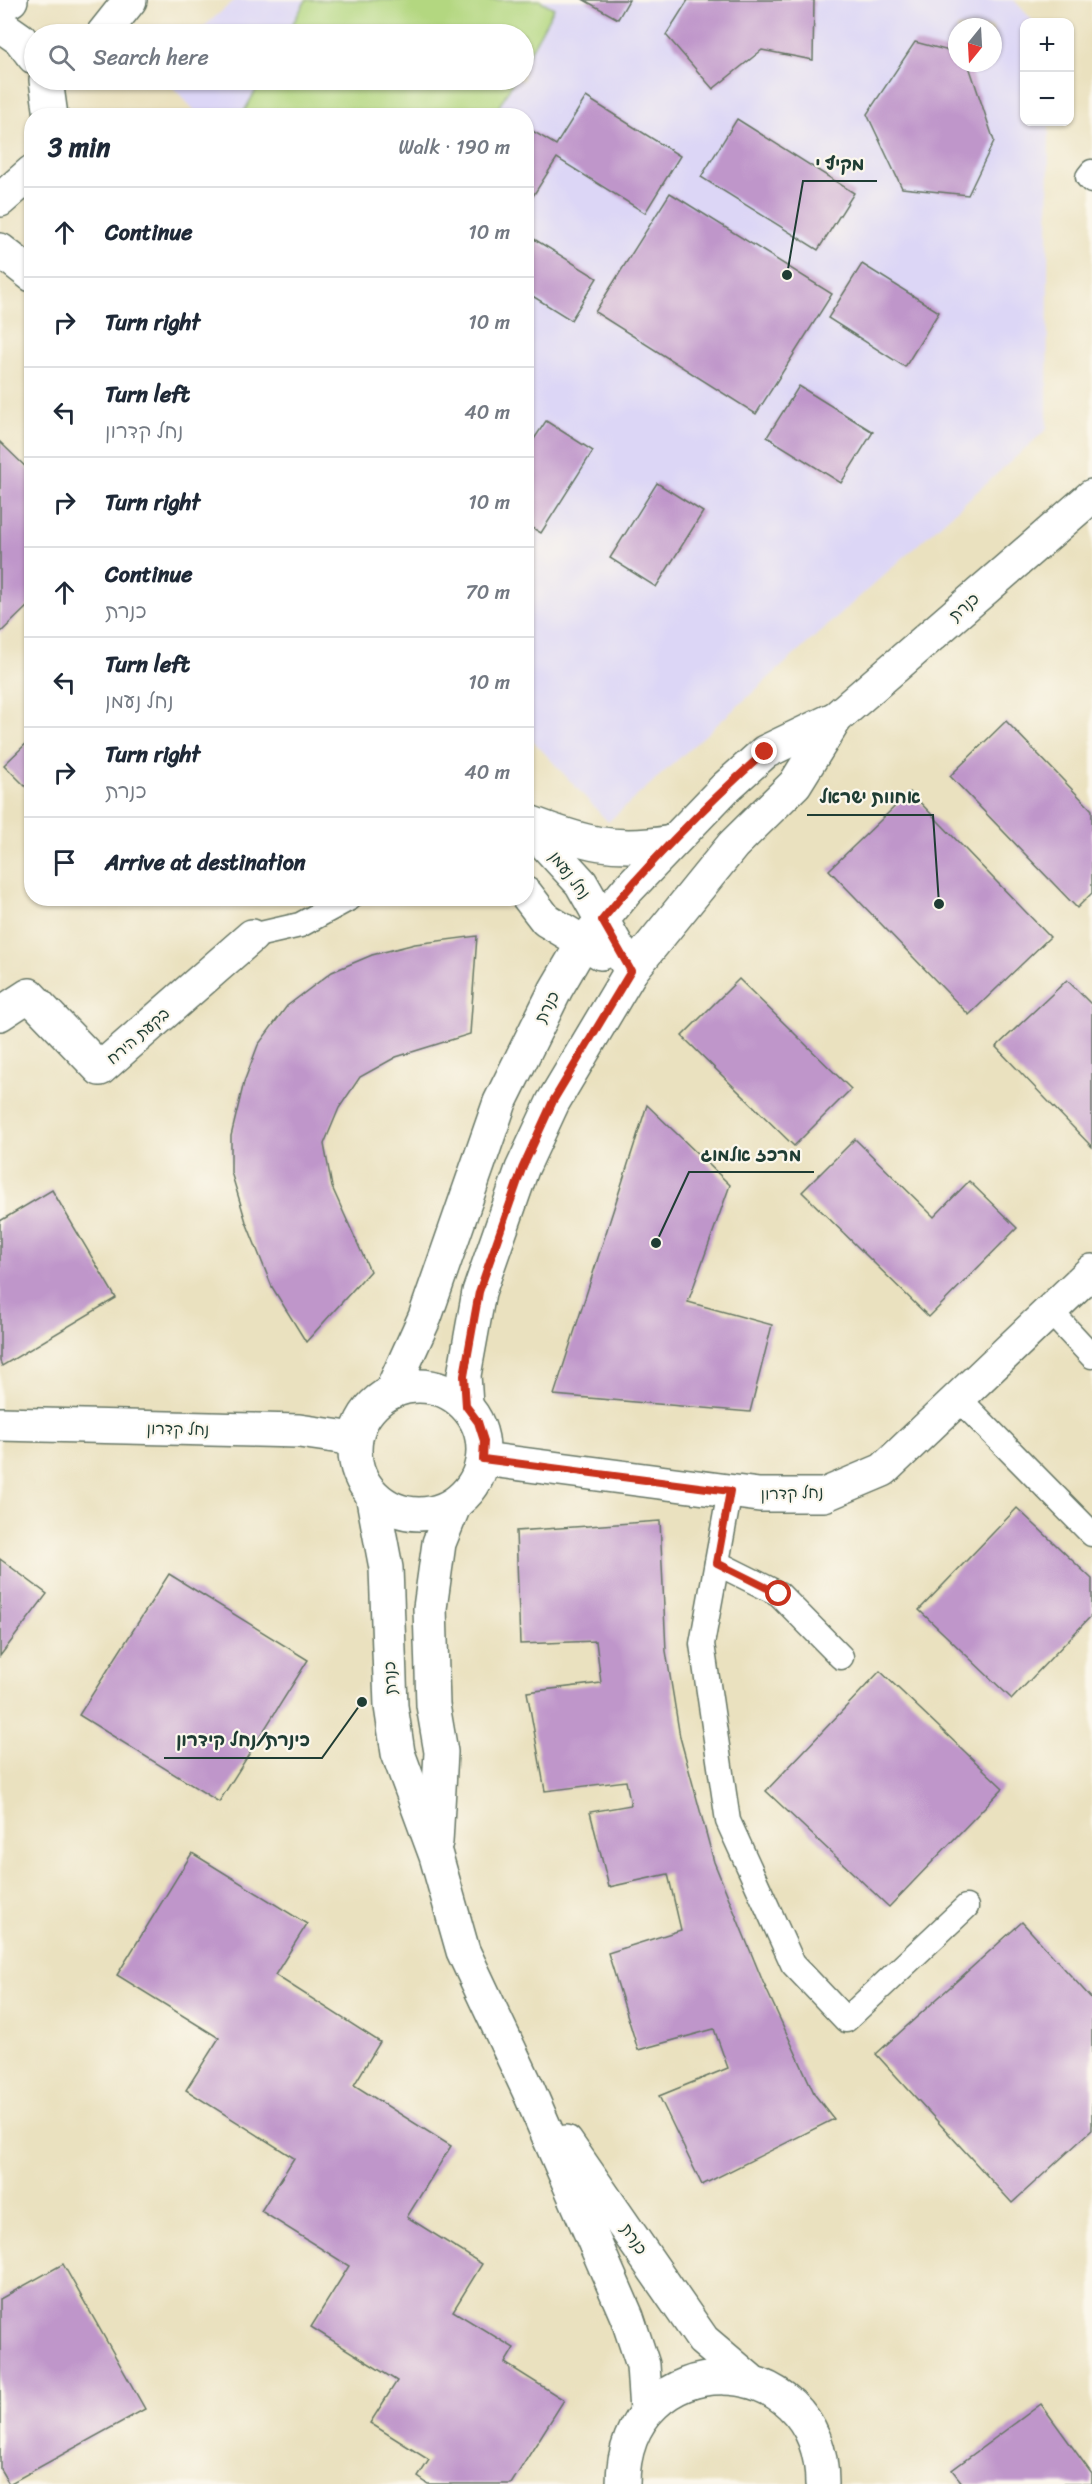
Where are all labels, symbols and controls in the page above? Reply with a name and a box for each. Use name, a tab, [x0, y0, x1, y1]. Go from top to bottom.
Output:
north arrow	[948, 18, 1002, 72]
map controls	[1020, 18, 1074, 126]
button: +	[1020, 18, 1074, 72]
search box	[24, 24, 534, 90]
text: Search here	[93, 38, 209, 77]
icon: search	[45, 41, 78, 74]
button: −	[1020, 72, 1074, 126]
text: 3 min	[48, 124, 110, 170]
text: Walk · 190 m	[398, 130, 510, 165]
callout: מקיף י	[803, 145, 877, 181]
text: מקיף י	[815, 148, 865, 180]
text: Continue	[105, 213, 193, 252]
text: 10 m	[468, 215, 510, 250]
icon: ahead	[48, 216, 81, 249]
text: Turn right	[105, 303, 200, 342]
text: 10 m	[468, 305, 510, 340]
icon: right	[48, 306, 81, 339]
text: Turn left	[105, 375, 190, 414]
text: 40 m	[464, 395, 510, 430]
icon: left	[48, 396, 81, 429]
text: נחל קדרון	[105, 414, 183, 449]
text: Turn right	[105, 483, 200, 522]
text: 10 m	[468, 485, 510, 520]
icon: right	[48, 486, 81, 519]
text: Continue	[105, 555, 193, 594]
text: 70 m	[465, 575, 510, 610]
icon: ahead	[48, 576, 81, 609]
street label: כנרת	[942, 585, 986, 629]
text: כנרת	[105, 594, 147, 629]
text: Turn left	[105, 645, 190, 684]
text: 10 m	[468, 665, 510, 700]
icon: left	[48, 666, 81, 699]
text: נחל נעמן	[105, 684, 174, 719]
text: Turn right	[105, 735, 200, 774]
route end	[751, 738, 777, 764]
text: 40 m	[464, 755, 510, 790]
icon: right	[48, 756, 81, 789]
text: כנרת	[105, 774, 147, 809]
callout: אחוות ישראל	[807, 779, 933, 815]
text: אחוות ישראל	[819, 781, 921, 813]
text: Arrive at destination	[105, 843, 306, 882]
street label: נחל נעמן	[542, 844, 598, 906]
icon: arrive	[48, 846, 81, 879]
street label: כנרת	[526, 985, 568, 1028]
street label: בקעת הירח	[100, 1000, 176, 1072]
callout: מרכז אלמוג	[689, 1136, 814, 1172]
text: מרכז אלמוג	[701, 1139, 802, 1171]
street label: נחל קדרון	[146, 1414, 210, 1444]
street label: נחל קדרון	[760, 1477, 824, 1509]
route start	[765, 1580, 791, 1606]
street label: כנרת	[375, 1661, 405, 1695]
callout: כינרת/נחל קידרון	[164, 1722, 322, 1758]
text: כינרת/נחל קידרון	[176, 1724, 310, 1756]
street label: כנרת	[613, 2217, 655, 2261]

